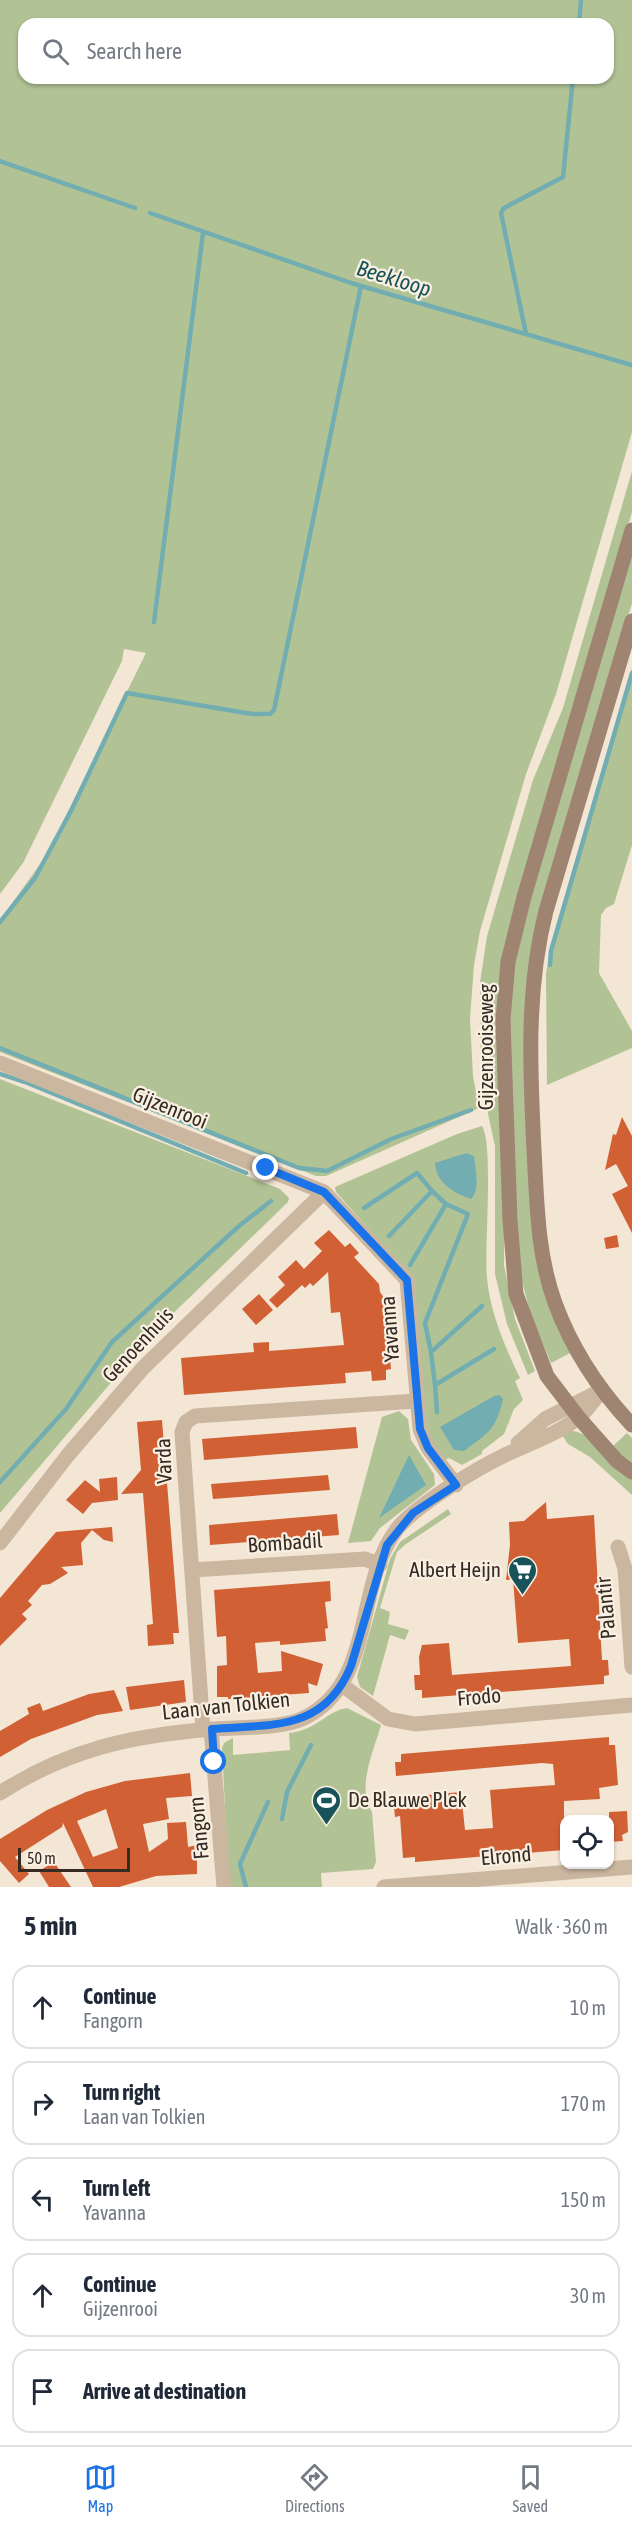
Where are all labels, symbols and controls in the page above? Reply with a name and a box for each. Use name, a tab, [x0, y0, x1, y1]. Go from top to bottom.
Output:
search box	[18, 18, 614, 84]
icon: search	[39, 35, 72, 68]
text: Search here	[87, 38, 182, 64]
water label: Beekloop	[354, 254, 434, 302]
street label: Gijzenrooiseweg	[473, 984, 497, 1110]
street label: Gijzenrooi	[129, 1081, 211, 1133]
route end	[252, 1154, 278, 1180]
street label: Yavanna	[375, 1295, 403, 1363]
street label: Genoenhuis	[97, 1302, 178, 1387]
street label: Varda	[150, 1438, 176, 1484]
street label: Bombadil	[247, 1527, 324, 1557]
supermarket icon: Albert Heijn	[506, 1554, 538, 1596]
place label: Albert Heijn	[409, 1557, 501, 1581]
street label: Palantir	[590, 1575, 620, 1640]
street label: Frodo	[456, 1682, 502, 1710]
street label: Laan van Tolkien	[161, 1686, 291, 1724]
route start	[200, 1748, 226, 1774]
sports icon: De Blauwe Plek	[311, 1784, 343, 1826]
place label: De Blauwe Plek	[348, 1787, 467, 1811]
street label: Fangorn	[183, 1796, 213, 1860]
map controls	[560, 1815, 614, 1869]
button: locate	[560, 1815, 614, 1869]
street label: Elrond	[480, 1841, 532, 1869]
scale bar	[18, 1845, 130, 1872]
text: 50 m	[27, 1849, 56, 1867]
text: 5 min	[24, 1911, 77, 1941]
text: Walk · 360 m	[516, 1915, 608, 1938]
text: Continue	[83, 1983, 157, 2009]
icon: ahead	[26, 1991, 59, 2024]
text: 10 m	[570, 1996, 606, 2019]
text: Fangorn	[83, 2009, 143, 2032]
text: Turn right	[83, 2079, 160, 2105]
icon: right	[26, 2087, 59, 2120]
text: 170 m	[561, 2092, 606, 2115]
text: Laan van Tolkien	[83, 2105, 205, 2128]
text: Turn left	[83, 2175, 150, 2201]
icon: left	[26, 2183, 59, 2216]
text: 150 m	[561, 2188, 606, 2211]
text: Yavanna	[83, 2201, 146, 2224]
text: Continue	[83, 2271, 157, 2297]
icon: ahead	[26, 2279, 59, 2312]
text: 30 m	[570, 2284, 606, 2307]
text: Gijzenrooi	[83, 2297, 158, 2320]
icon: arrive	[26, 2375, 59, 2408]
text: Arrive at destination	[83, 2378, 246, 2404]
tab: Map	[84, 2461, 117, 2515]
tab: Directions	[285, 2461, 345, 2515]
tab: Saved	[513, 2461, 548, 2515]

